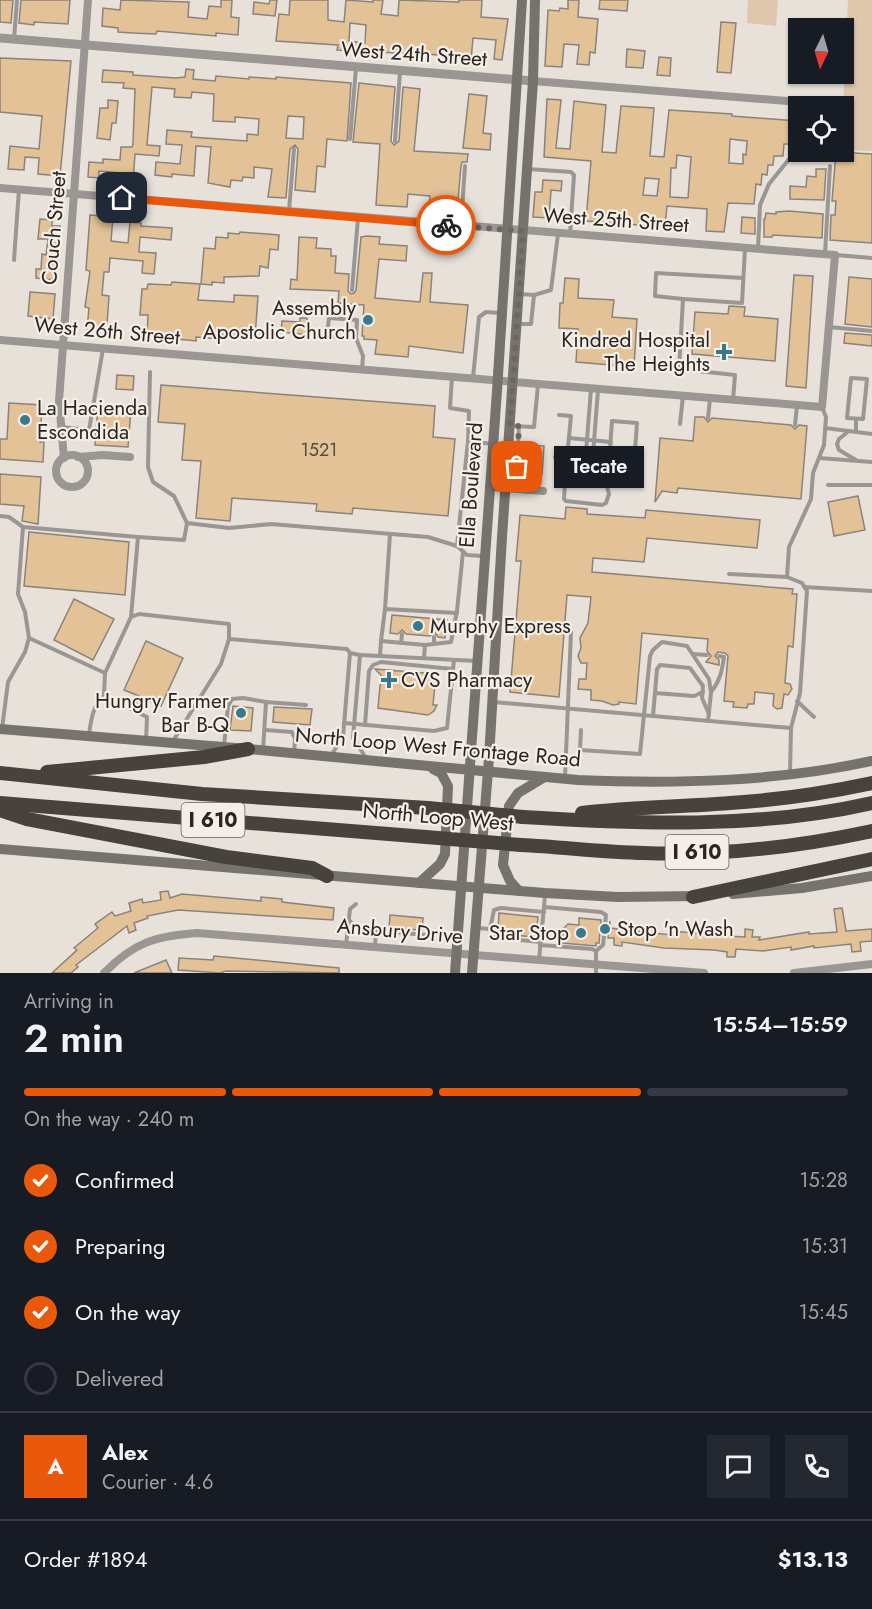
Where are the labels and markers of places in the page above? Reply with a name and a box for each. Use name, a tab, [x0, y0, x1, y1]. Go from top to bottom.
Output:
pin	[96, 172, 147, 223]
place label: Assembly Apostolic Church	[203, 293, 357, 347]
marker: Assembly Apostolic Church	[361, 313, 375, 327]
place label: Kindred Hospital The Heights	[561, 325, 710, 379]
marker: Kindred Hospital The Heights	[715, 343, 733, 361]
place label: La Hacienda Escondida	[37, 393, 147, 447]
marker: La Hacienda Escondida	[18, 413, 32, 427]
pin	[491, 441, 542, 492]
callout: Tecate	[553, 446, 643, 488]
place label: Murphy Express	[430, 611, 571, 641]
marker: Murphy Express	[411, 619, 425, 633]
place label: CVS Pharmacy	[401, 665, 533, 695]
marker: CVS Pharmacy	[382, 673, 396, 687]
place label: Hungry Farmer Bar B-Q	[95, 686, 230, 740]
marker: Hungry Farmer Bar B-Q	[234, 706, 248, 720]
place label: Stop 'n Wash	[617, 914, 734, 944]
place label: Star Stop	[489, 918, 569, 948]
marker: Stop 'n Wash	[598, 922, 612, 936]
marker: Star Stop	[574, 926, 588, 940]

